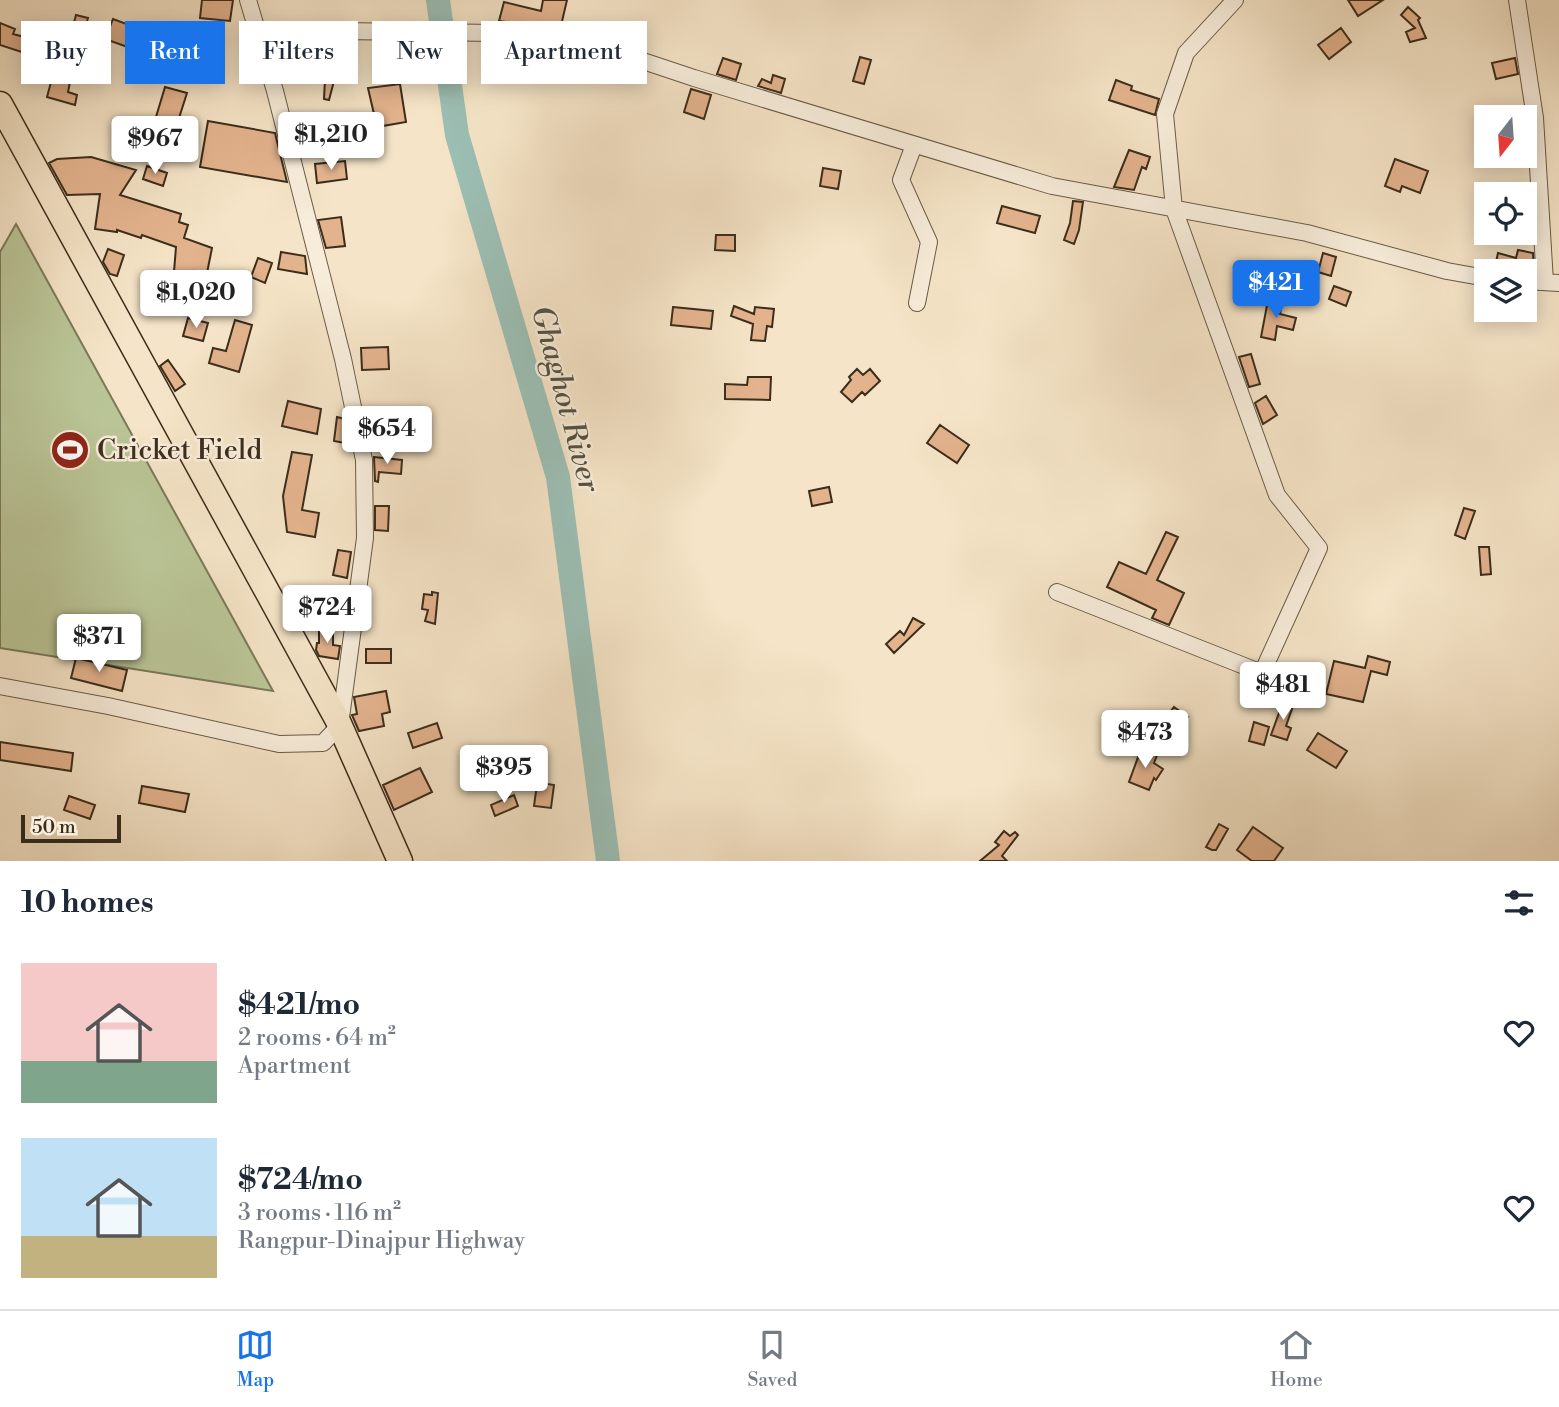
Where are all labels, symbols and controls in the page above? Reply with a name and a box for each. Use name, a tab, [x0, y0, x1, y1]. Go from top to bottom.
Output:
chip: Buy	[21, 21, 111, 84]
chip: Rent	[125, 21, 225, 84]
chip: Filters	[239, 21, 358, 84]
chip: New	[372, 21, 467, 84]
chip: Apartment	[481, 21, 647, 84]
north arrow	[1474, 105, 1536, 168]
map controls	[1474, 105, 1537, 322]
pin: $1,210	[274, 113, 388, 172]
pin: $967	[114, 116, 196, 176]
text: $1,210	[294, 121, 368, 149]
text: $967	[127, 125, 183, 153]
button: locate	[1474, 182, 1537, 245]
button: layers	[1474, 259, 1537, 322]
pin: $421	[1235, 260, 1317, 320]
text: $421	[1249, 269, 1303, 297]
pin: $1,020	[139, 270, 253, 330]
text: $1,020	[156, 279, 236, 307]
water label: Ghaghot River	[522, 302, 608, 498]
pin: $654	[346, 406, 428, 466]
text: $654	[358, 415, 416, 443]
sports icon: Cricket Field	[49, 429, 91, 471]
place label: Cricket Field	[97, 433, 262, 468]
pin: $724	[286, 586, 368, 645]
text: $724	[299, 594, 355, 622]
pin: $371	[58, 614, 140, 674]
text: $371	[73, 623, 125, 651]
pin: $481	[1242, 662, 1324, 722]
text: $481	[1256, 671, 1310, 699]
pin: $473	[1104, 710, 1186, 770]
text: $473	[1117, 719, 1173, 747]
pin: $395	[463, 746, 545, 805]
text: $395	[476, 754, 532, 782]
scale bar	[21, 812, 121, 844]
text: 50 m	[32, 815, 76, 839]
text: 10 homes	[21, 884, 154, 922]
icon: filters	[1500, 884, 1538, 922]
text: $421/mo	[238, 986, 360, 1024]
icon: home	[77, 991, 161, 1075]
icon: heart	[1500, 1014, 1538, 1052]
text: 2 rooms · 64 m²	[238, 1024, 396, 1052]
text: Apartment	[238, 1052, 351, 1080]
text: $724/mo	[238, 1161, 363, 1199]
icon: home	[77, 1166, 161, 1250]
icon: heart	[1500, 1189, 1538, 1227]
text: 3 rooms · 116 m²	[238, 1199, 401, 1227]
text: Rangpur-Dinajpur Highway	[238, 1227, 525, 1255]
tab: Map	[236, 1326, 274, 1392]
tab: Saved	[747, 1326, 797, 1392]
tab: Home	[1270, 1326, 1322, 1392]

